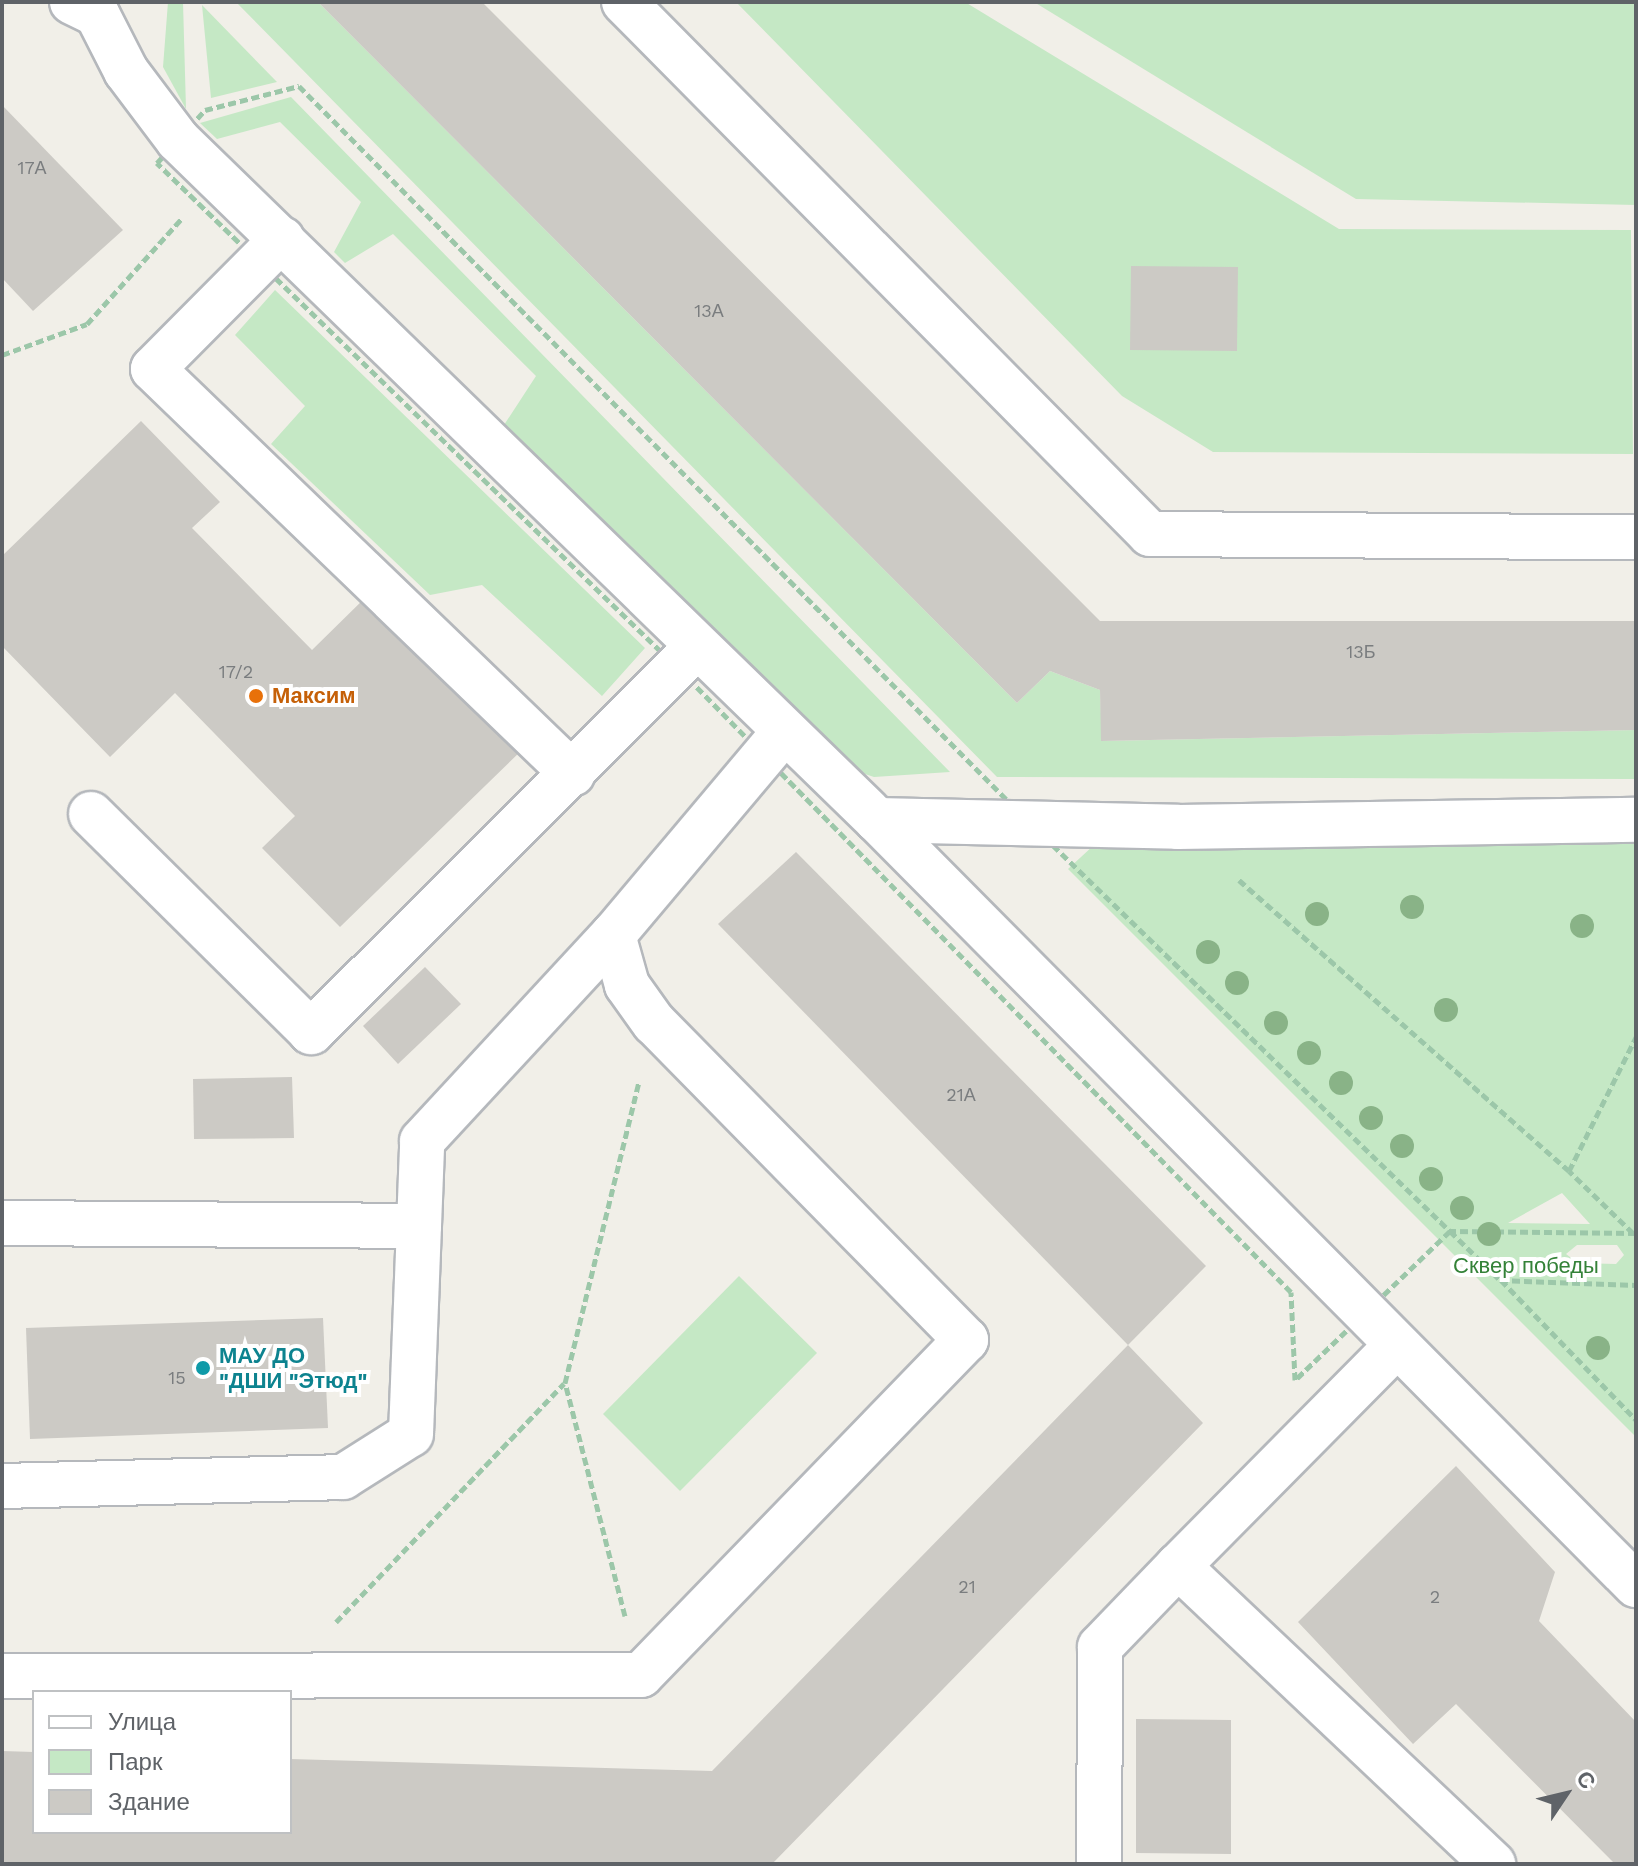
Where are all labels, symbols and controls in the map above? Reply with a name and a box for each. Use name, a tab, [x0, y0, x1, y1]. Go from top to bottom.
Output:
house number: 17А	[17, 157, 47, 179]
house number: 13А	[694, 300, 724, 322]
house number: 13Б	[1346, 641, 1376, 663]
house number: 17/2	[219, 661, 253, 683]
place label: Максим	[272, 683, 356, 709]
marker: Максим	[247, 687, 265, 705]
house number: 21А	[946, 1084, 976, 1106]
park label: Сквер победы	[1453, 1253, 1599, 1279]
place label: МАУ ДО "ДШИ "Этюд"	[219, 1342, 367, 1394]
marker: МАУ ДО "ДШИ "Этюд"	[194, 1359, 212, 1377]
house number: 15	[168, 1367, 186, 1389]
house number: 21	[958, 1576, 976, 1598]
house number: 2	[1430, 1586, 1440, 1608]
legend	[32, 1690, 292, 1834]
text: Улица	[108, 1708, 176, 1736]
text: Парк	[108, 1748, 162, 1776]
north arrow	[1526, 1754, 1606, 1834]
text: С	[1571, 1766, 1601, 1794]
text: Здание	[108, 1788, 190, 1816]

